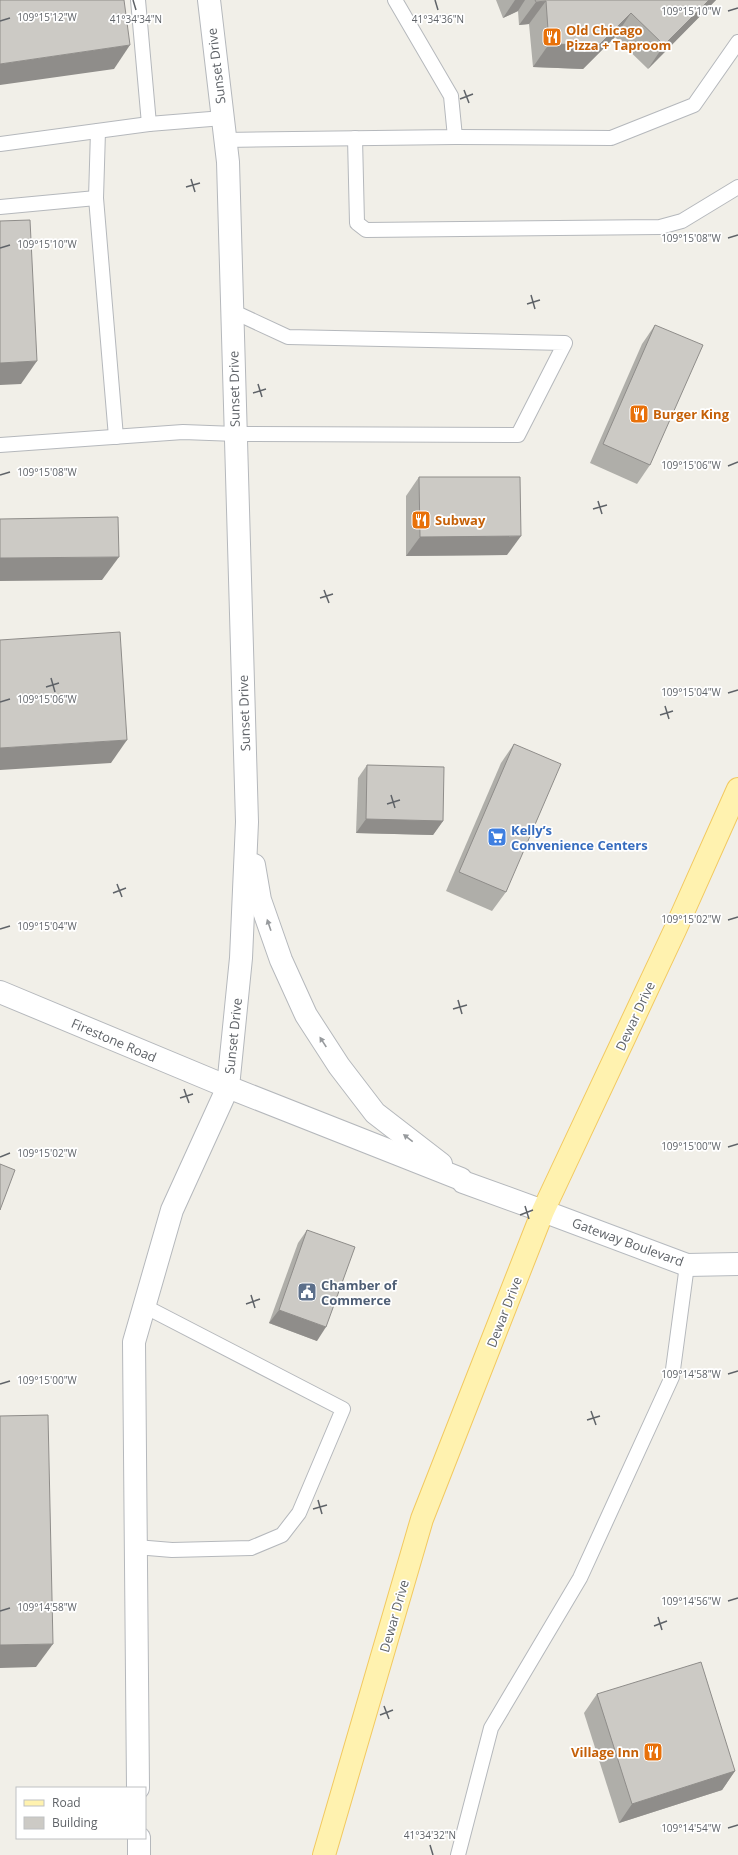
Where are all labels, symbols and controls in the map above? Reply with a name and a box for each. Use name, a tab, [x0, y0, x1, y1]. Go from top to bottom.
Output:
text: 109°15'10"W	[661, 4, 722, 18]
text: 109°15'12"W	[17, 10, 78, 24]
text: 41°34'34"N	[110, 12, 162, 26]
text: 41°34'36"N	[412, 12, 464, 26]
place label: Old Chicago Pizza + Taproom	[566, 21, 671, 54]
restaurant icon: Old Chicago Pizza + Taproom	[541, 26, 563, 48]
street label: Sunset Drive	[202, 27, 230, 105]
text: 109°15'08"W	[661, 231, 722, 245]
text: 109°15'10"W	[17, 237, 78, 251]
street label: Sunset Drive	[224, 351, 244, 427]
restaurant icon: Burger King	[628, 403, 650, 425]
place label: Burger King	[653, 405, 730, 423]
text: 109°15'06"W	[661, 458, 722, 472]
text: 109°15'08"W	[17, 465, 78, 479]
restaurant icon: Subway	[410, 509, 432, 531]
place label: Subway	[435, 511, 486, 529]
street label: Sunset Drive	[234, 675, 254, 751]
text: 109°15'04"W	[661, 685, 722, 699]
text: 109°15'06"W	[17, 692, 78, 706]
place label: Kelly’s Convenience Centers	[511, 821, 648, 854]
supermarket icon: Kelly’s Convenience Centers	[486, 826, 508, 848]
text: 109°15'02"W	[661, 912, 722, 926]
one-way arrow	[265, 918, 271, 930]
text: 109°15'04"W	[17, 919, 78, 933]
street label: Dewar Drive	[611, 978, 659, 1054]
street label: Sunset Drive	[220, 997, 246, 1075]
street label: Firestone Road	[69, 1014, 159, 1066]
one-way arrow	[319, 1037, 327, 1047]
one-way arrow	[403, 1134, 414, 1143]
text: 109°15'00"W	[661, 1139, 722, 1153]
text: 109°15'02"W	[17, 1146, 78, 1160]
street label: Gateway Boulevard	[570, 1213, 686, 1271]
street label: Dewar Drive	[482, 1274, 526, 1350]
place label: Chamber of Commerce	[321, 1276, 398, 1309]
public building icon: Chamber of Commerce	[296, 1281, 318, 1303]
text: 109°14'58"W	[661, 1367, 722, 1381]
text: 109°15'00"W	[17, 1373, 78, 1387]
street label: Dewar Drive	[375, 1578, 413, 1654]
text: 109°14'56"W	[661, 1594, 722, 1608]
text: 109°14'58"W	[17, 1600, 78, 1614]
restaurant icon: Village Inn	[642, 1741, 664, 1763]
place label: Village Inn	[571, 1743, 639, 1761]
legend	[16, 1787, 146, 1839]
text: Road	[52, 1794, 81, 1811]
text: Building	[52, 1814, 98, 1831]
text: 109°14'54"W	[661, 1821, 722, 1835]
text: 41°34'32"N	[404, 1828, 456, 1842]

